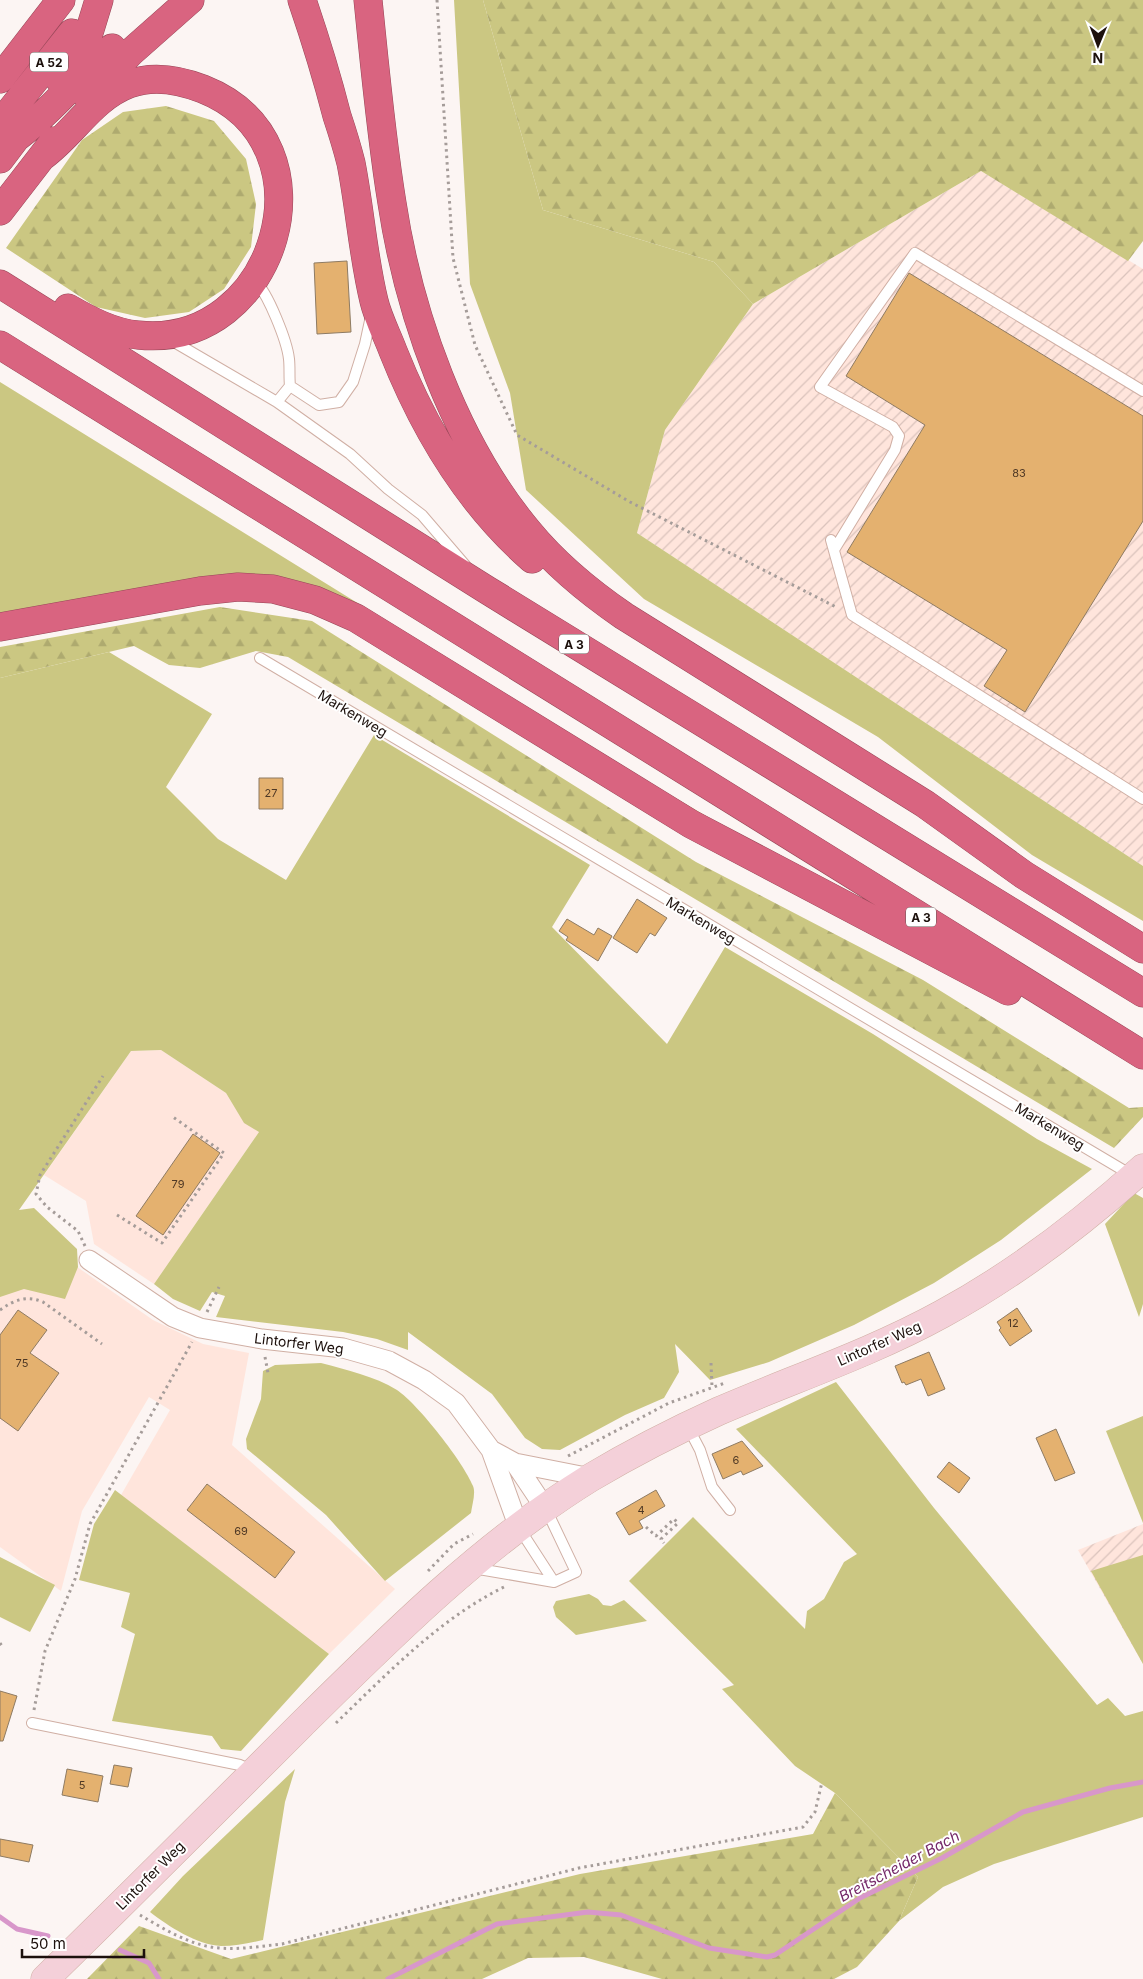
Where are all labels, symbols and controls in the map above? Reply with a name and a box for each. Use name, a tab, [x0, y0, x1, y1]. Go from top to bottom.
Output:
north arrow	[1073, 20, 1123, 70]
text: N	[1092, 50, 1103, 67]
road number: A 52	[30, 52, 68, 72]
house number: 83	[1012, 466, 1026, 480]
road number: A 3	[559, 634, 589, 654]
street label: Markenweg	[315, 686, 391, 740]
house number: 27	[265, 786, 277, 800]
street label: Markenweg	[663, 893, 739, 947]
road number: A 3	[906, 908, 936, 926]
street label: Markenweg	[1012, 1099, 1088, 1153]
house number: 79	[172, 1177, 185, 1191]
house number: 12	[1007, 1316, 1019, 1330]
street label: Lintorfer Weg	[834, 1317, 924, 1369]
street label: Lintorfer Weg	[253, 1329, 345, 1357]
house number: 75	[16, 1356, 29, 1370]
house number: 6	[733, 1453, 740, 1467]
house number: 4	[637, 1503, 645, 1517]
house number: 69	[234, 1524, 248, 1538]
house number: 5	[79, 1778, 86, 1792]
water label: Breitscheider Bach	[835, 1826, 963, 1906]
street label: Lintorfer Weg	[112, 1837, 188, 1913]
scale bar	[22, 1926, 145, 1958]
text: 50 m	[30, 1934, 66, 1953]

